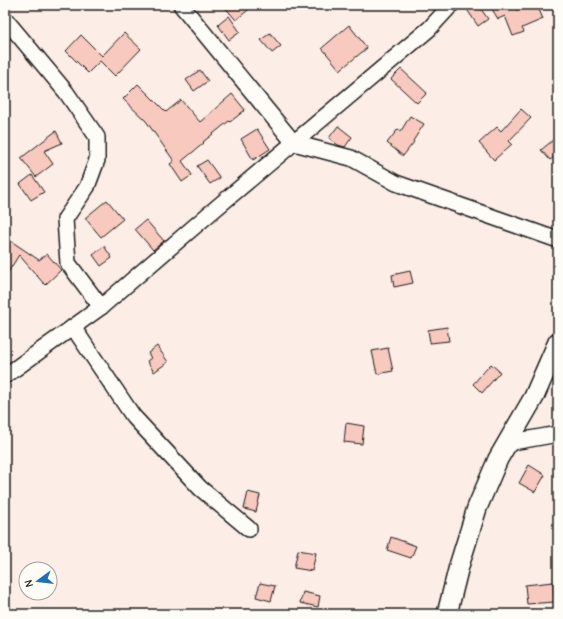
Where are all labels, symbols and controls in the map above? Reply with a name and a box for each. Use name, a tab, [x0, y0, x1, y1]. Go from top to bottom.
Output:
north arrow	[18, 561, 58, 601]
text: N	[22, 578, 36, 589]

